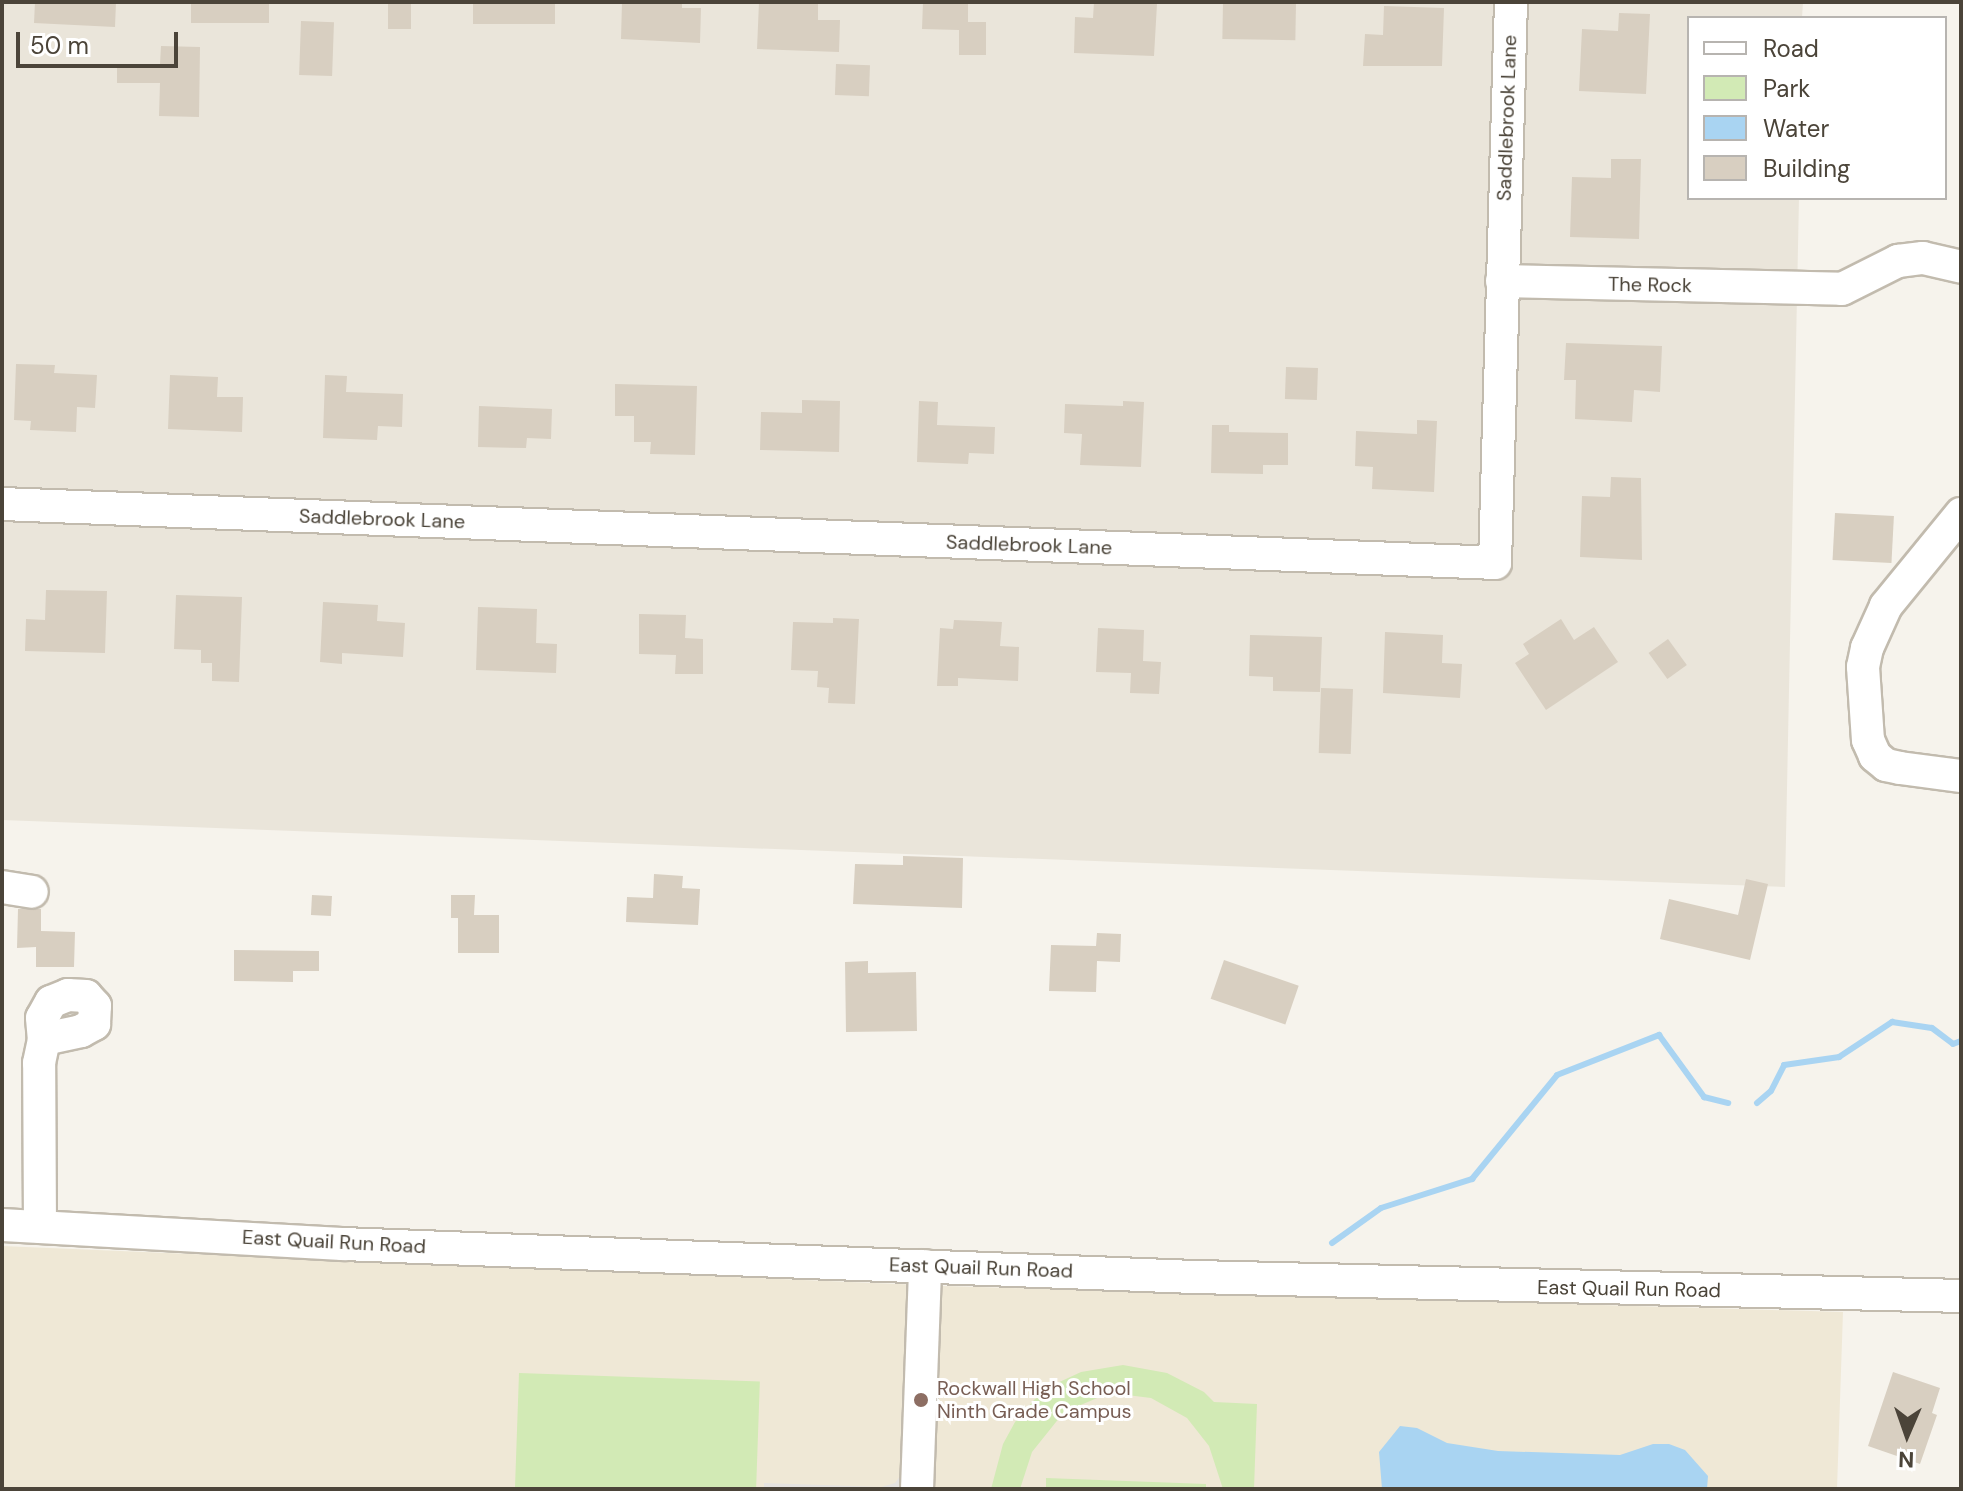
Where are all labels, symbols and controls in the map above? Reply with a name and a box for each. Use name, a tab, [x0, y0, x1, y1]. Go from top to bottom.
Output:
scale bar	[20, 16, 182, 66]
legend	[1687, 16, 1947, 200]
text: 50 m	[30, 30, 89, 61]
text: Road	[1763, 33, 1819, 64]
street label: Saddlebrook Lane	[1492, 34, 1522, 202]
text: Park	[1763, 73, 1810, 104]
text: Water	[1763, 113, 1829, 144]
text: Building	[1763, 153, 1850, 184]
street label: The Rock	[1608, 272, 1692, 298]
street label: Saddlebrook Lane	[298, 504, 466, 534]
street label: Saddlebrook Lane	[945, 530, 1113, 560]
street label: East Quail Run Road	[241, 1225, 427, 1259]
street label: East Quail Run Road	[889, 1253, 1073, 1283]
street label: East Quail Run Road	[1537, 1275, 1721, 1303]
place label: Rockwall High School Ninth Grade Campus	[937, 1376, 1131, 1423]
marker: Rockwall High School Ninth Grade Campus	[912, 1391, 930, 1409]
north arrow	[1867, 1395, 1947, 1475]
text: N	[1898, 1445, 1915, 1474]

